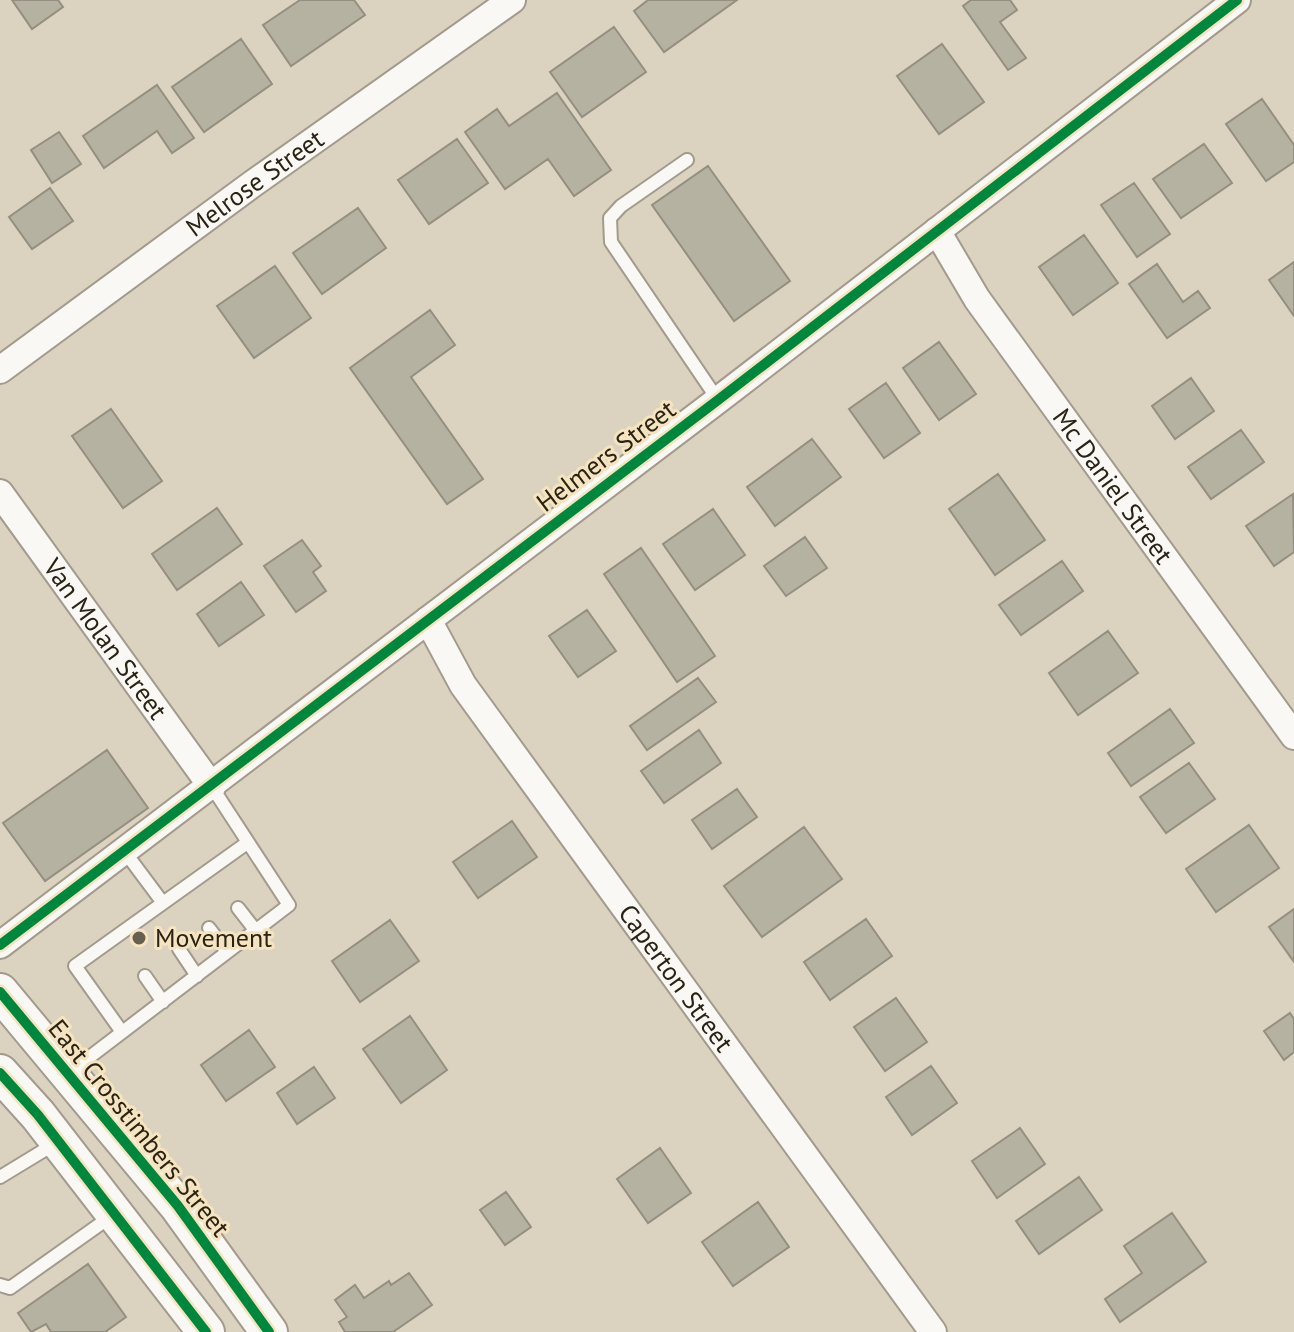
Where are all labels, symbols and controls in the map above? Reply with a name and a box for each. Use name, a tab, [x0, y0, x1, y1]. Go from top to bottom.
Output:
street label: Melrose Street	[179, 122, 330, 243]
street label: Helmers Street	[530, 392, 682, 519]
street label: Mc Daniel Street	[1046, 402, 1181, 570]
street label: Van Molan Street	[36, 551, 175, 726]
street label: Caperton Street	[612, 897, 741, 1058]
place label: Movement	[155, 921, 272, 954]
marker: Movement	[130, 929, 148, 947]
street label: East Crosstimbers Street	[42, 1012, 237, 1243]

